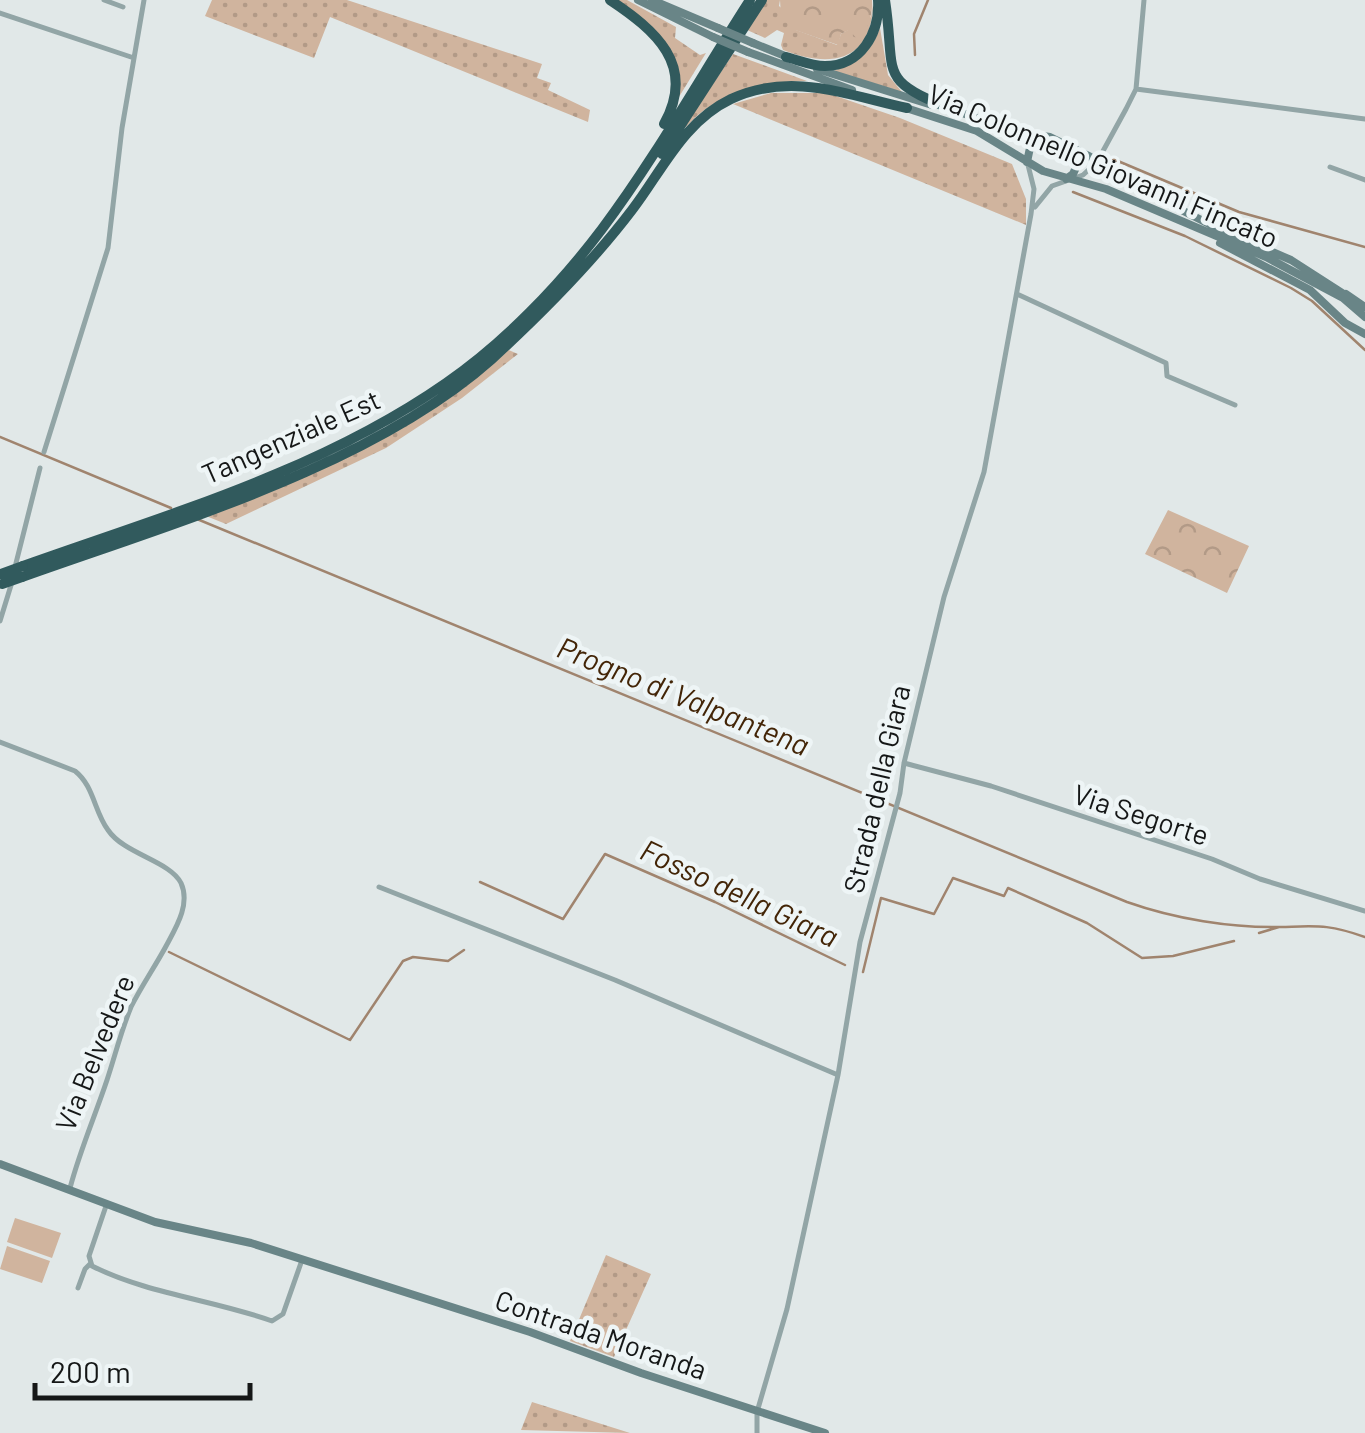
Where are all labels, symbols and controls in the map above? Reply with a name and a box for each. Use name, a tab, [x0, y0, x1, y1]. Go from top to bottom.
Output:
street label: Via Colonnello Giovanni Fincato	[923, 76, 1284, 254]
street label: Tangenziale Est	[196, 382, 385, 491]
water label: Progno di Valpantena	[552, 628, 815, 762]
street label: Strada della Giara	[836, 682, 916, 896]
street label: Via Segorte	[1069, 776, 1213, 852]
water label: Fosso della Giara	[635, 831, 845, 954]
street label: Via Belvedere	[47, 970, 141, 1136]
street label: Contrada Moranda	[491, 1282, 712, 1386]
scale bar	[35, 1338, 250, 1400]
text: 200 m	[50, 1353, 131, 1389]

